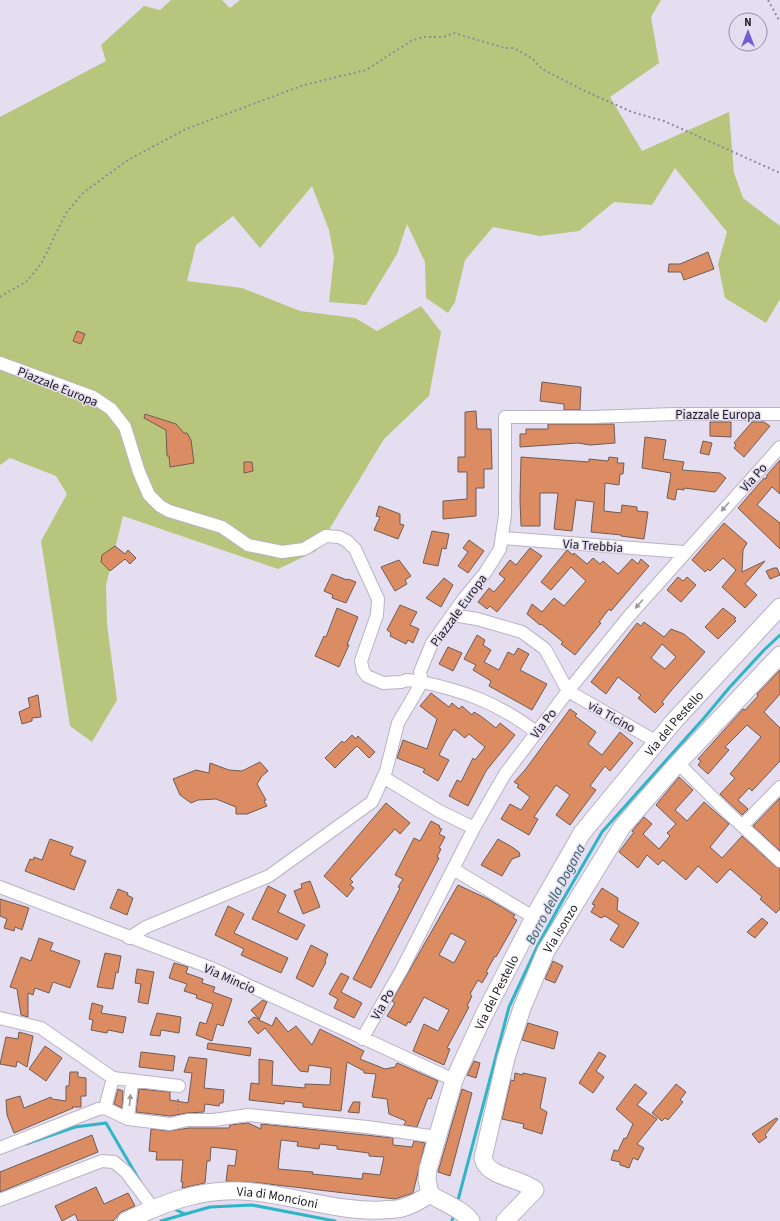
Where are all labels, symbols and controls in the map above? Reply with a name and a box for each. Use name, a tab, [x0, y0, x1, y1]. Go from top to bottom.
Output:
north arrow	[728, 12, 768, 52]
text: N	[744, 15, 752, 30]
street label: Piazzale Europa	[15, 363, 101, 411]
street label: Piazzale Europa	[675, 406, 761, 424]
street label: Via Po	[736, 459, 772, 496]
one-way arrow	[721, 502, 730, 512]
street label: Via Trebbia	[562, 535, 624, 557]
street label: Piazzale Europa	[426, 571, 491, 651]
one-way arrow	[635, 600, 644, 609]
street label: Via del Pestello	[641, 687, 708, 760]
street label: via Ticino	[584, 696, 639, 737]
street label: Via Po	[526, 705, 561, 742]
water label: Borro della Dogana	[521, 840, 591, 948]
street label: Via Isonzo	[539, 901, 583, 957]
street label: Via del Pestello	[470, 952, 523, 1033]
street label: Via Mincio	[201, 960, 258, 998]
street label: Via Po	[367, 986, 399, 1023]
one-way arrow	[127, 1094, 134, 1106]
street label: Via di Moncioni	[236, 1183, 319, 1213]

